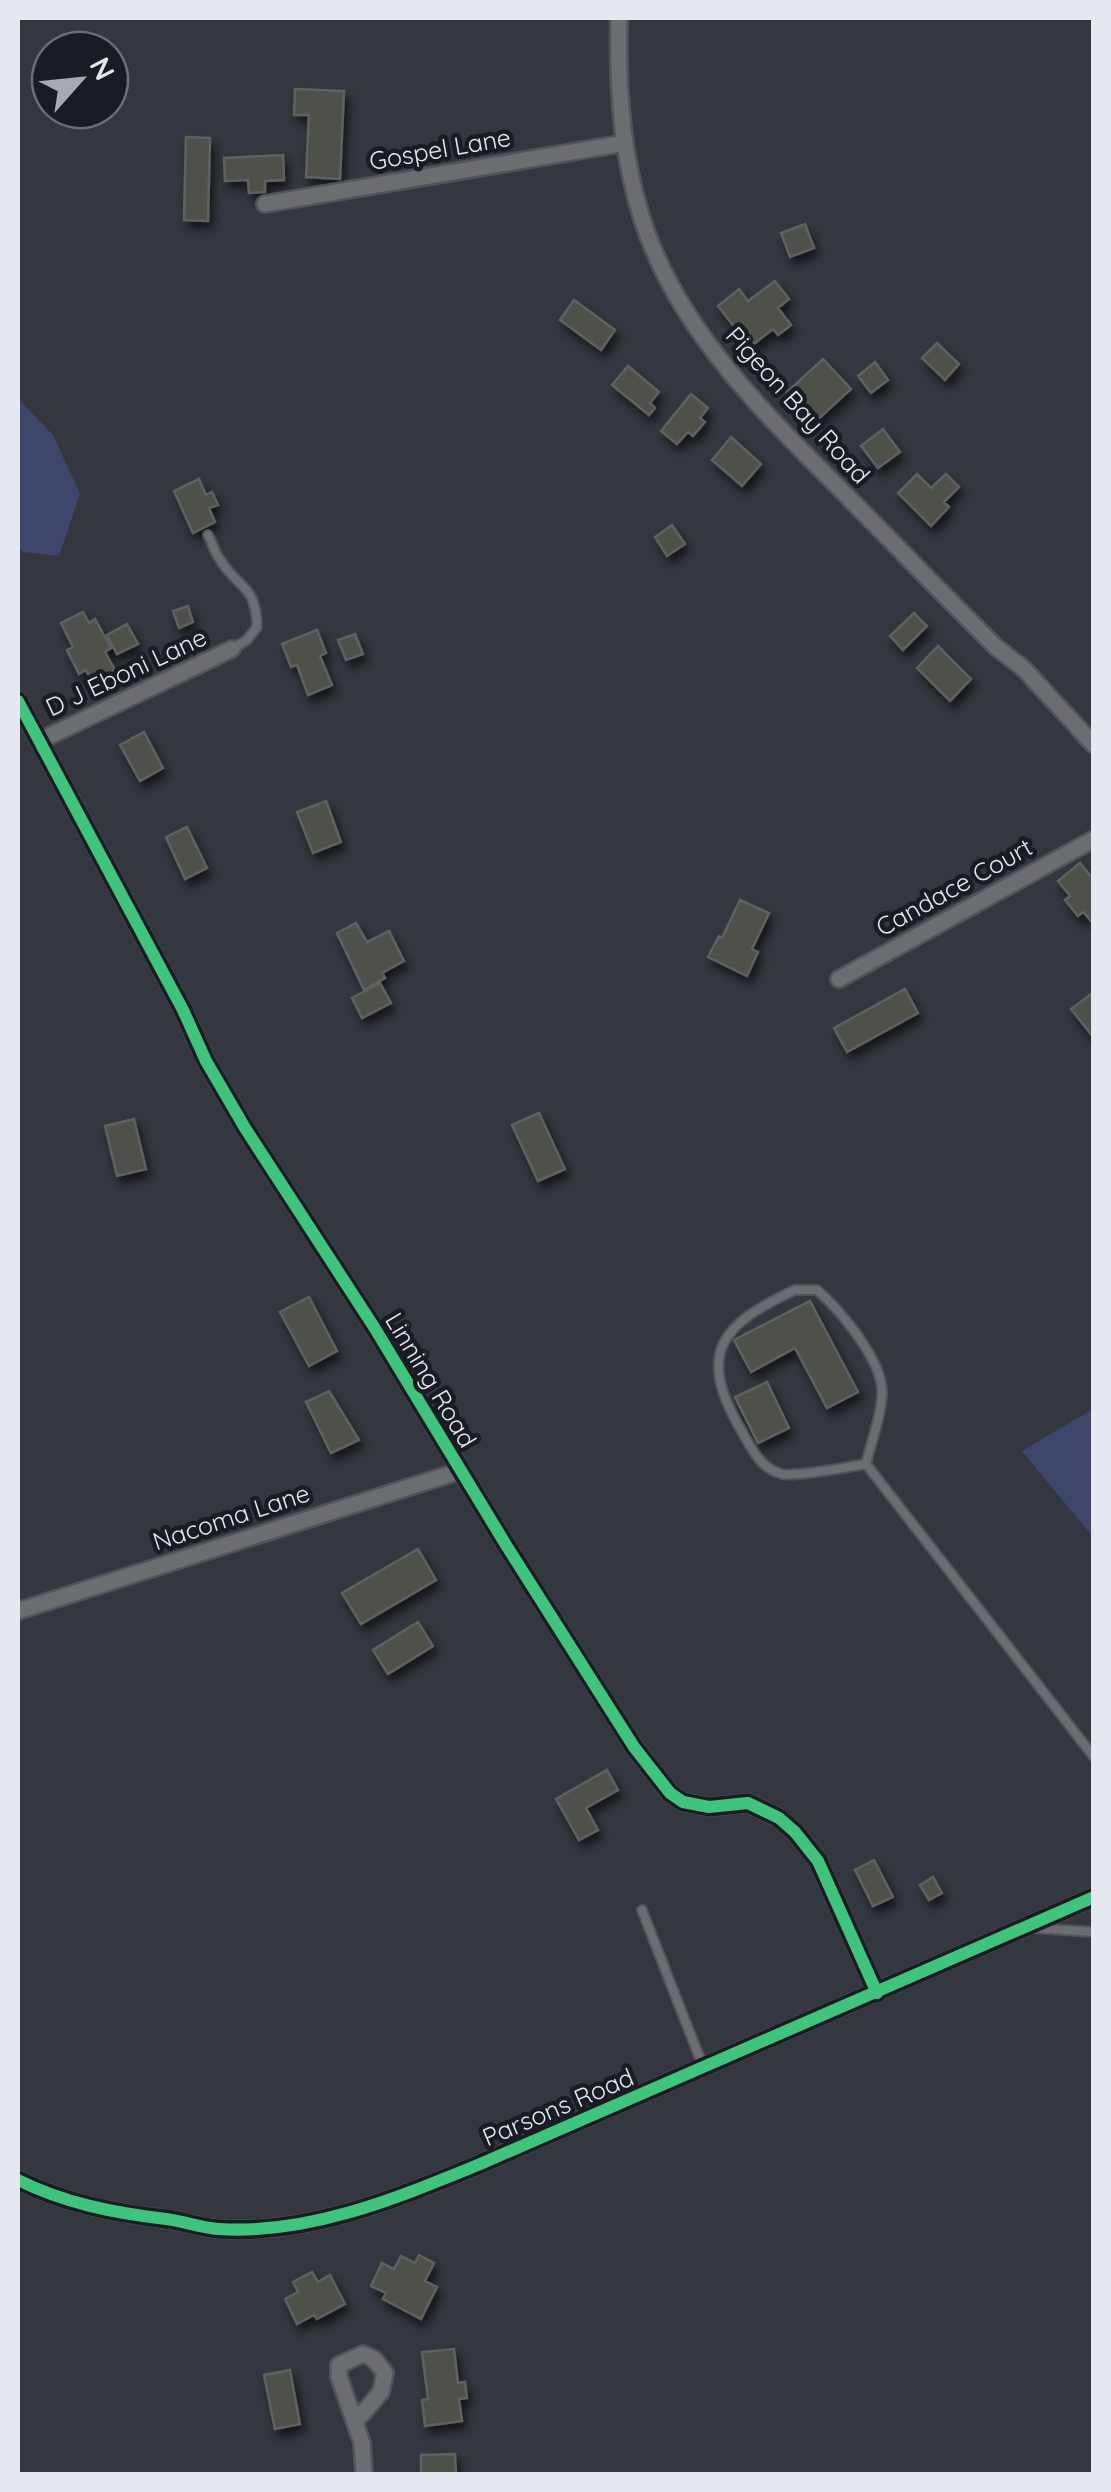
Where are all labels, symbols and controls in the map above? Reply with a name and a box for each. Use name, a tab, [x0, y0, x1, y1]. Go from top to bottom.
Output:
north arrow	[30, 30, 130, 130]
text: N	[82, 51, 123, 86]
street label: Gospel Lane	[367, 121, 513, 176]
street label: Pigeon Bay Road	[720, 320, 877, 489]
street label: D J Eboni Lane	[40, 621, 211, 722]
street label: Candace Court	[870, 831, 1037, 942]
street label: Linning Road	[379, 1307, 484, 1453]
street label: Nacoma Lane	[148, 1477, 313, 1556]
street label: Parsons Road	[477, 2061, 638, 2152]

